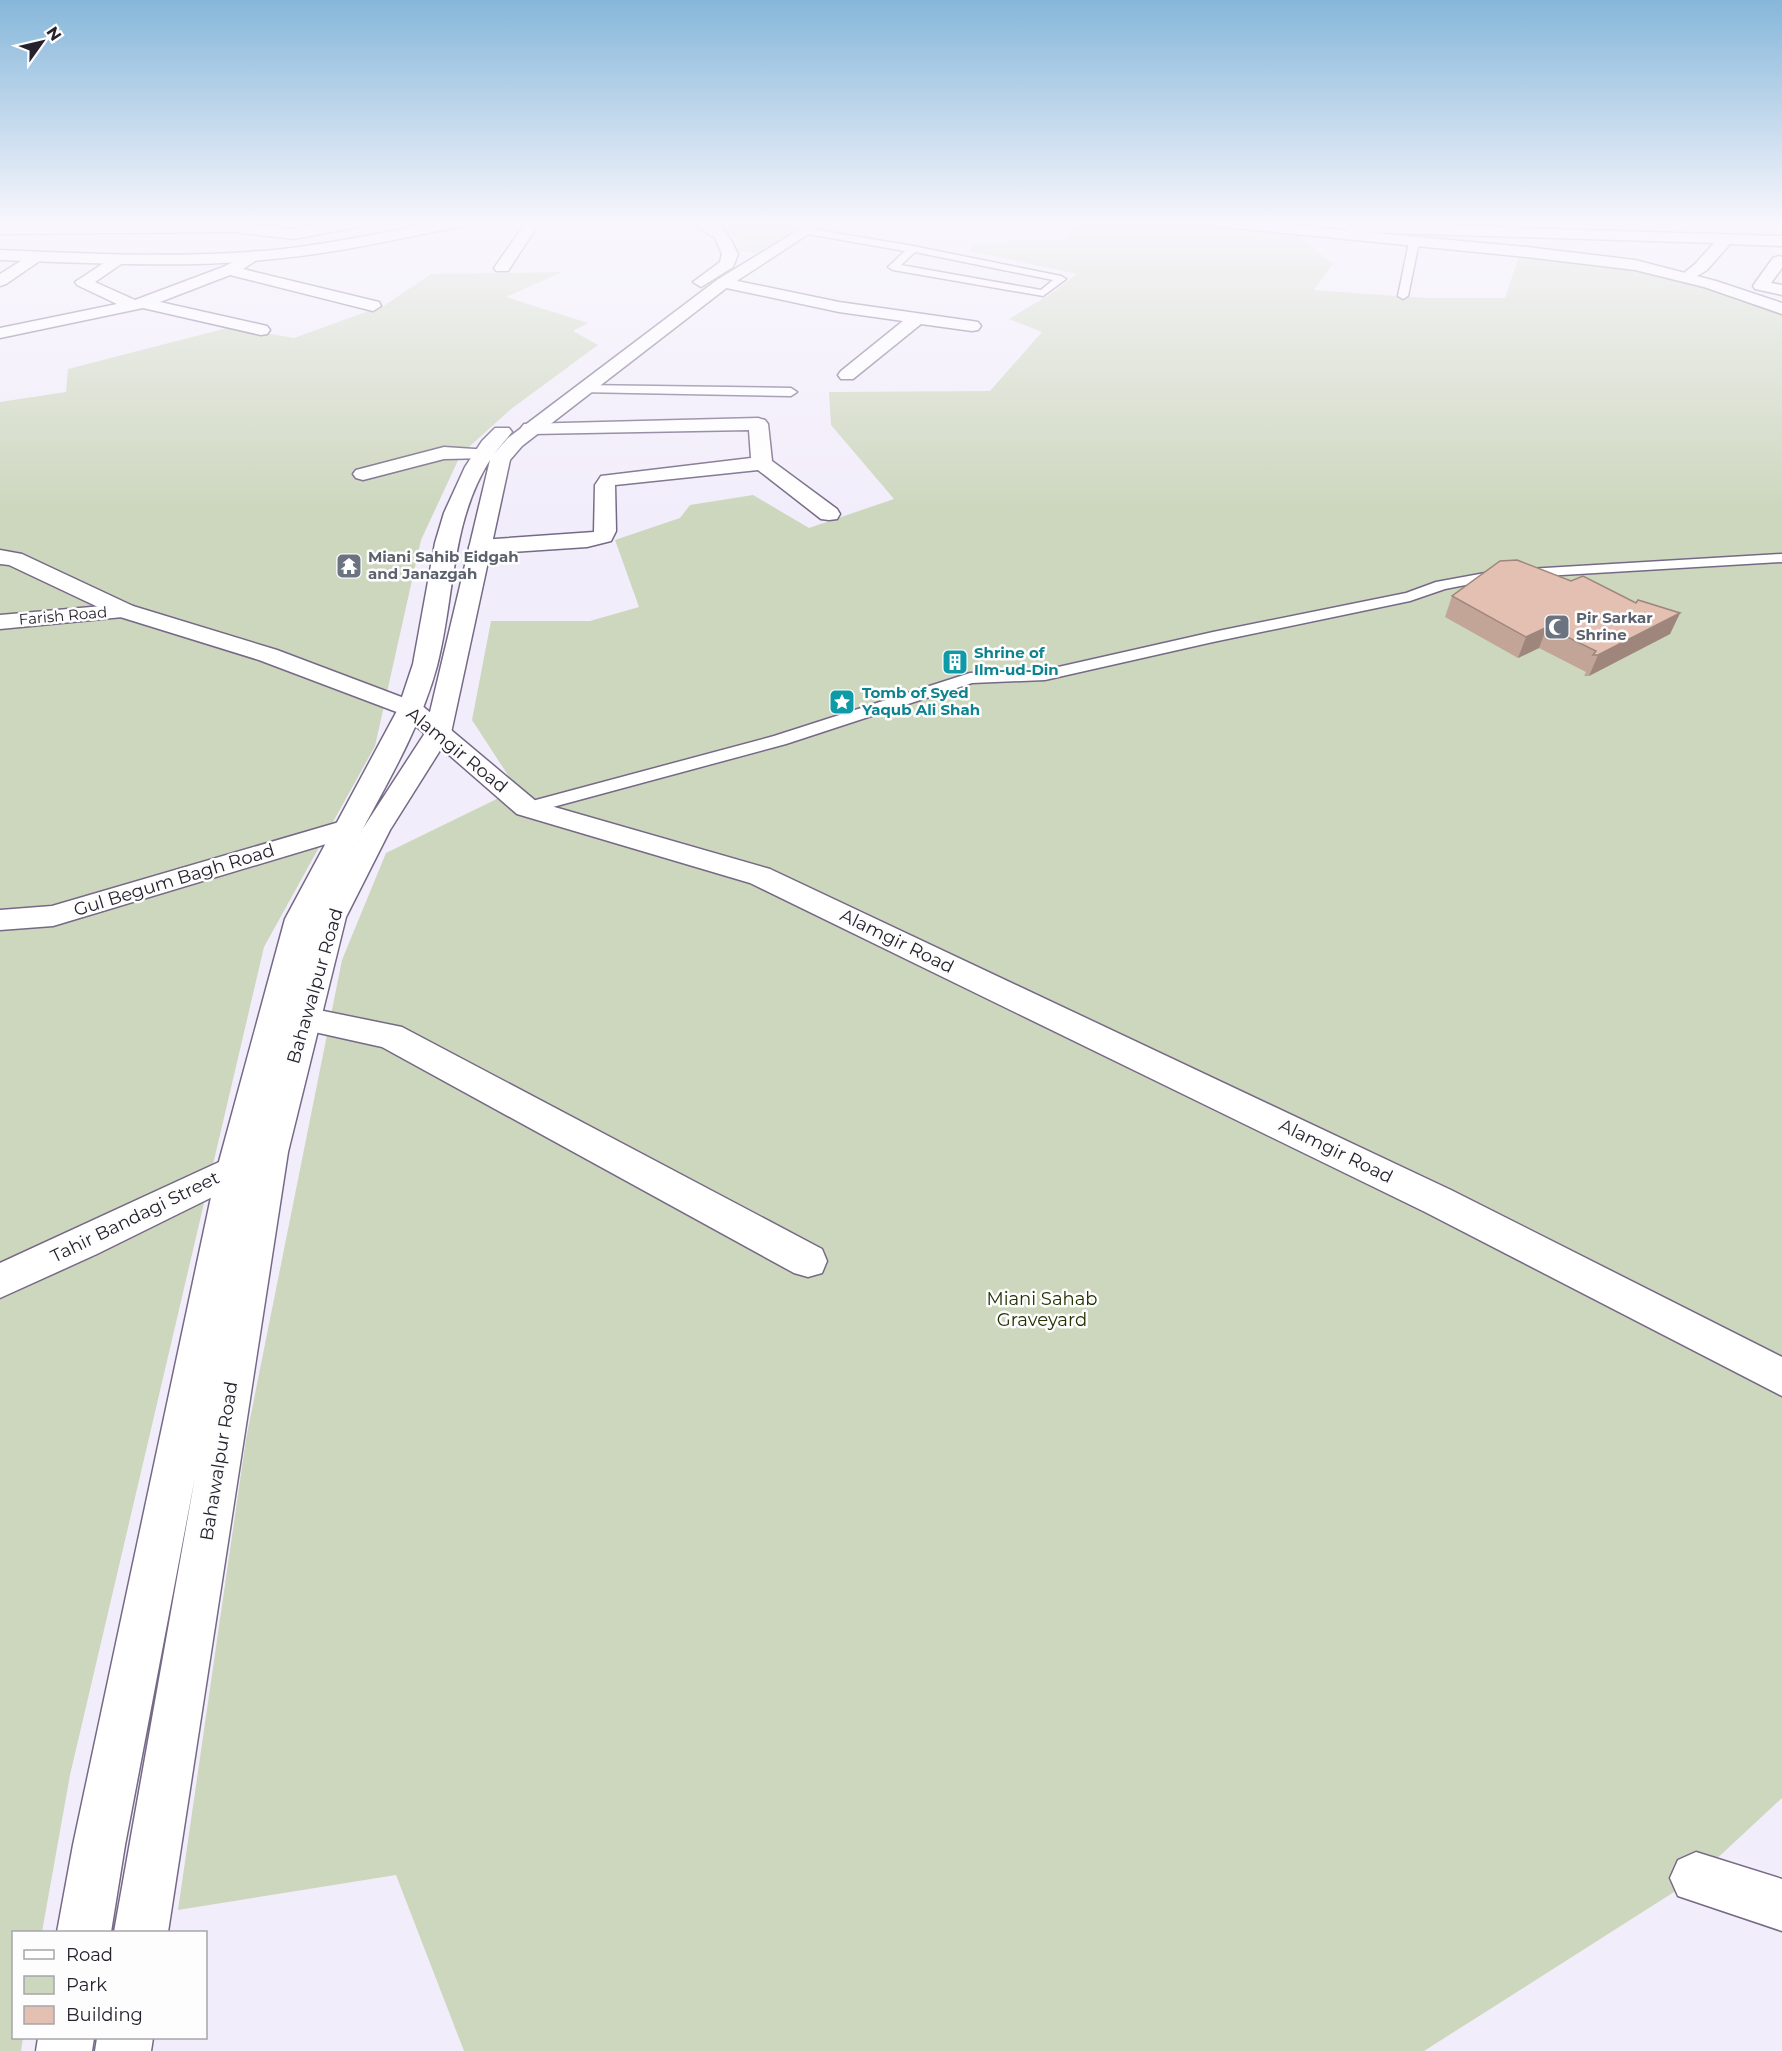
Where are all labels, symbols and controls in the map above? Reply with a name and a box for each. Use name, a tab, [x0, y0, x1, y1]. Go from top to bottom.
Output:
north arrow	[12, 12, 72, 72]
text: N	[43, 23, 66, 45]
place label: Miani Sahib Eidgah and Janazgah	[368, 547, 519, 583]
temple icon: Miani Sahib Eidgah and Janazgah	[334, 551, 364, 581]
street label: Farish Road	[18, 602, 108, 629]
place label: Pir Sarkar Shrine	[1576, 608, 1653, 644]
mosque icon: Pir Sarkar Shrine	[1542, 612, 1572, 642]
place label: Shrine of Ilm-ud-Din	[974, 643, 1059, 679]
building icon: Shrine of Ilm-ud-Din	[940, 647, 970, 677]
place label: Tomb of Syed Yaqub Ali Shah	[861, 683, 980, 719]
place icon: Tomb of Syed Yaqub Ali Shah	[827, 687, 857, 717]
street label: Alamgir Road	[402, 703, 512, 797]
street label: Gul Begum Bagh Road	[71, 839, 277, 921]
street label: Alamgir Road	[837, 904, 957, 978]
street label: Bahawalpur Road	[282, 906, 348, 1066]
street label: Alamgir Road	[1276, 1114, 1396, 1188]
street label: Tahir Bandagi Street	[47, 1167, 223, 1267]
park label: Miani Sahab Graveyard	[986, 1288, 1098, 1331]
street label: Bahawalpur Road	[196, 1380, 242, 1542]
legend	[12, 1931, 207, 2039]
text: Road	[66, 1944, 113, 1966]
text: Park	[66, 1974, 107, 1996]
text: Building	[66, 2004, 143, 2026]

